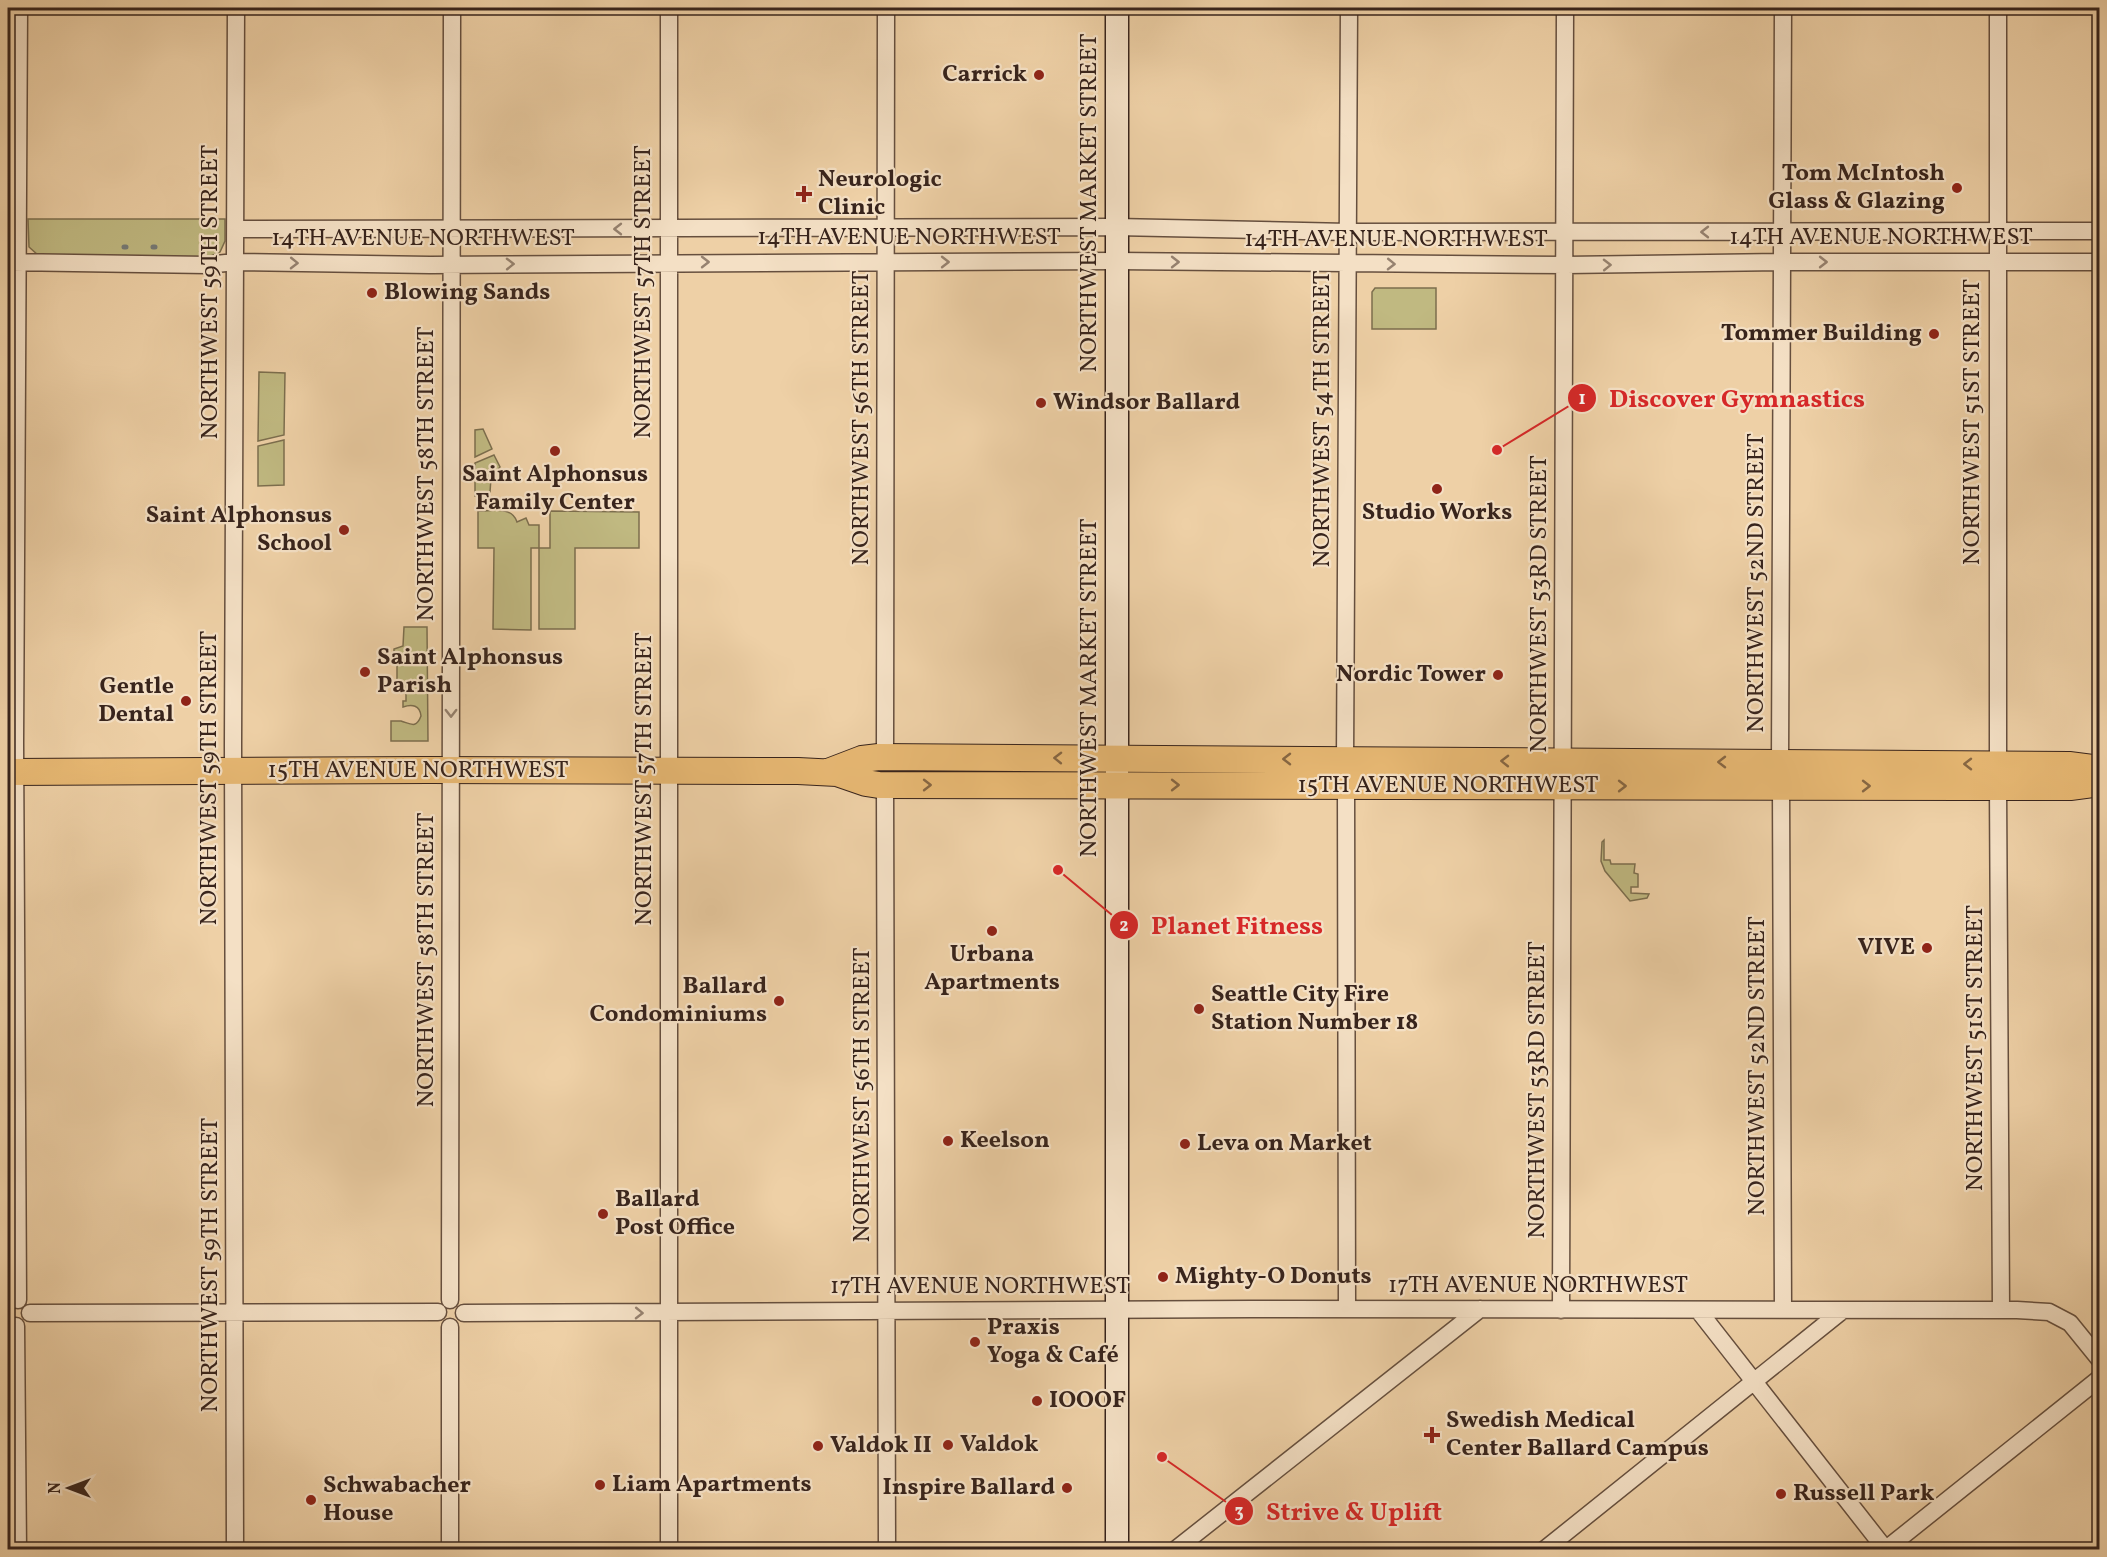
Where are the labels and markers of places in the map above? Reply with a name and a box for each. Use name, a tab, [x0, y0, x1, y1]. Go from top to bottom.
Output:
place label: Carrick	[942, 58, 1027, 92]
marker: Carrick	[1032, 68, 1046, 82]
place label: Tom McIntosh Glass & Glazing	[1768, 157, 1945, 219]
place label: Neurologic Clinic	[818, 163, 942, 225]
marker: Tom McIntosh Glass & Glazing	[1950, 181, 1964, 195]
marker: Neurologic Clinic	[795, 185, 813, 203]
place label: Blowing Sands	[384, 276, 550, 310]
marker: Blowing Sands	[365, 286, 379, 300]
place label: Tommer Building	[1721, 317, 1922, 351]
marker: Tommer Building	[1927, 327, 1941, 341]
callout: Discover Gymnastics	[1567, 376, 1877, 420]
place label: Windsor Ballard	[1053, 386, 1241, 420]
marker: Windsor Ballard	[1034, 396, 1048, 410]
marker: Saint Alphonsus Family Center	[548, 444, 562, 458]
place label: Saint Alphonsus Family Center	[462, 458, 648, 520]
marker: Studio Works	[1430, 482, 1444, 496]
place label: Studio Works	[1362, 496, 1512, 530]
place label: Saint Alphonsus School	[146, 499, 332, 561]
marker: Saint Alphonsus School	[337, 523, 351, 537]
place label: Saint Alphonsus Parish	[377, 641, 563, 703]
place label: Nordic Tower	[1336, 658, 1486, 692]
marker: Saint Alphonsus Parish	[358, 665, 372, 679]
marker: Nordic Tower	[1491, 668, 1505, 682]
place label: Gentle Dental	[98, 670, 174, 732]
marker: Gentle Dental	[179, 694, 193, 708]
callout: Planet Fitness	[1109, 903, 1335, 947]
marker: Urbana Apartments	[985, 924, 999, 938]
place label: VIVE	[1857, 931, 1915, 965]
place label: Urbana Apartments	[924, 938, 1060, 1000]
marker: VIVE	[1920, 941, 1934, 955]
place label: Ballard Condominiums	[589, 970, 767, 1032]
place label: Seattle City Fire Station Number 18	[1211, 978, 1418, 1040]
marker: Ballard Condominiums	[772, 994, 786, 1008]
marker: Seattle City Fire Station Number 18	[1192, 1002, 1206, 1016]
place label: Keelson	[960, 1124, 1050, 1158]
place label: Leva on Market	[1197, 1127, 1372, 1161]
marker: Keelson	[941, 1134, 955, 1148]
marker: Leva on Market	[1178, 1137, 1192, 1151]
place label: Ballard Post Office	[615, 1183, 735, 1245]
marker: Ballard Post Office	[596, 1207, 610, 1221]
place label: Mighty-O Donuts	[1175, 1260, 1372, 1294]
marker: Mighty-O Donuts	[1156, 1270, 1170, 1284]
place label: Praxis Yoga & Café	[987, 1311, 1119, 1373]
marker: Praxis Yoga & Café	[968, 1335, 982, 1349]
place label: IOOOF	[1049, 1384, 1126, 1418]
marker: IOOOF	[1030, 1394, 1044, 1408]
place label: Swedish Medical Center Ballard Campus	[1446, 1404, 1709, 1466]
marker: Swedish Medical Center Ballard Campus	[1423, 1426, 1441, 1444]
place label: Valdok	[960, 1428, 1039, 1462]
place label: Valdok II	[830, 1429, 932, 1463]
marker: Valdok	[941, 1438, 955, 1452]
marker: Valdok II	[811, 1439, 825, 1453]
place label: Liam Apartments	[612, 1468, 812, 1502]
place label: Schwabacher House	[323, 1469, 471, 1531]
place label: Inspire Ballard	[883, 1471, 1055, 1505]
place label: Russell Park	[1793, 1477, 1935, 1511]
marker: Liam Apartments	[593, 1478, 607, 1492]
marker: Inspire Ballard	[1060, 1481, 1074, 1495]
marker: Russell Park	[1774, 1487, 1788, 1501]
callout: Strive & Uplift	[1224, 1489, 1454, 1533]
marker: Schwabacher House	[304, 1493, 318, 1507]

